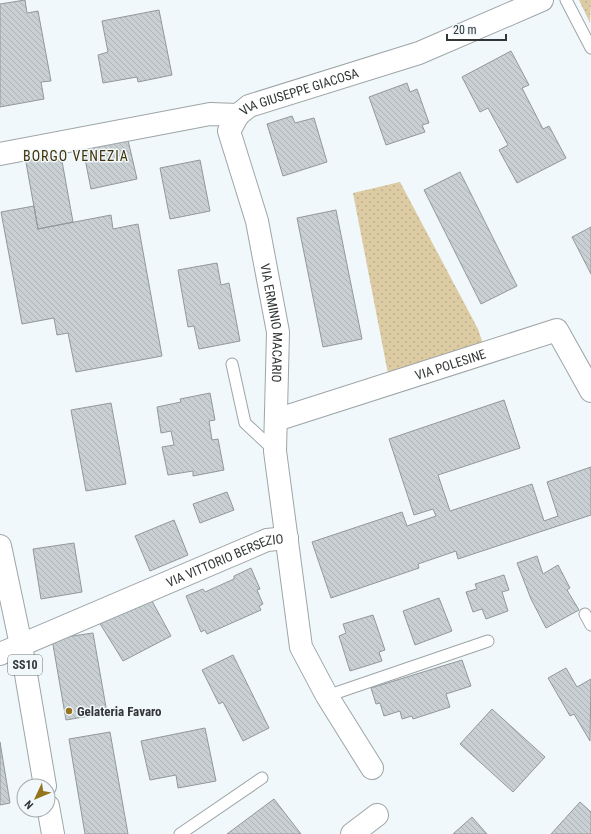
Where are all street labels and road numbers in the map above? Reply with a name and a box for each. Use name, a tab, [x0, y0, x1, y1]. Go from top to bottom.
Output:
street label: VIA GIUSEPPE GIACOSA	[237, 65, 361, 119]
street label: VIA ERMINIO MACARIO	[257, 262, 285, 383]
street label: VIA POLESINE	[413, 346, 488, 383]
street label: VIA VITTORIO BERSEZIO	[164, 531, 284, 590]
road number: SS10	[8, 655, 42, 675]

